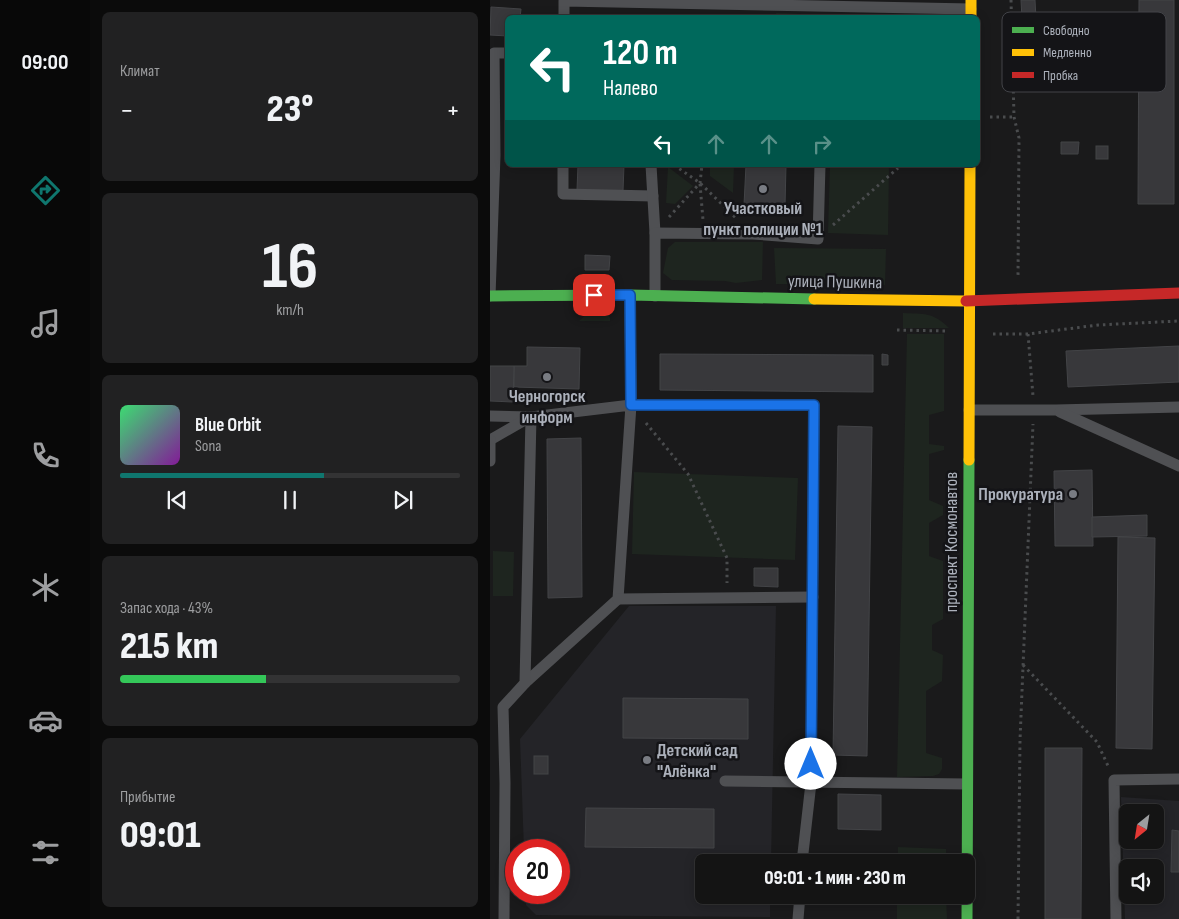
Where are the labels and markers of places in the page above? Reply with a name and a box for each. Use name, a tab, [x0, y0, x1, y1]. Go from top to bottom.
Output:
marker: Участковый пункт полиции №1	[757, 183, 769, 195]
place label: Участковый пункт полиции №1	[703, 198, 823, 240]
pin	[573, 274, 615, 316]
marker: Черногорск информ	[541, 371, 553, 383]
place label: Черногорск информ	[509, 386, 586, 428]
place label: Прокуратура	[978, 484, 1063, 505]
marker: Прокуратура	[1067, 488, 1079, 500]
place label: Детский сад "Алёнка"	[657, 740, 738, 782]
marker: Детский сад "Алёнка"	[641, 754, 653, 766]

